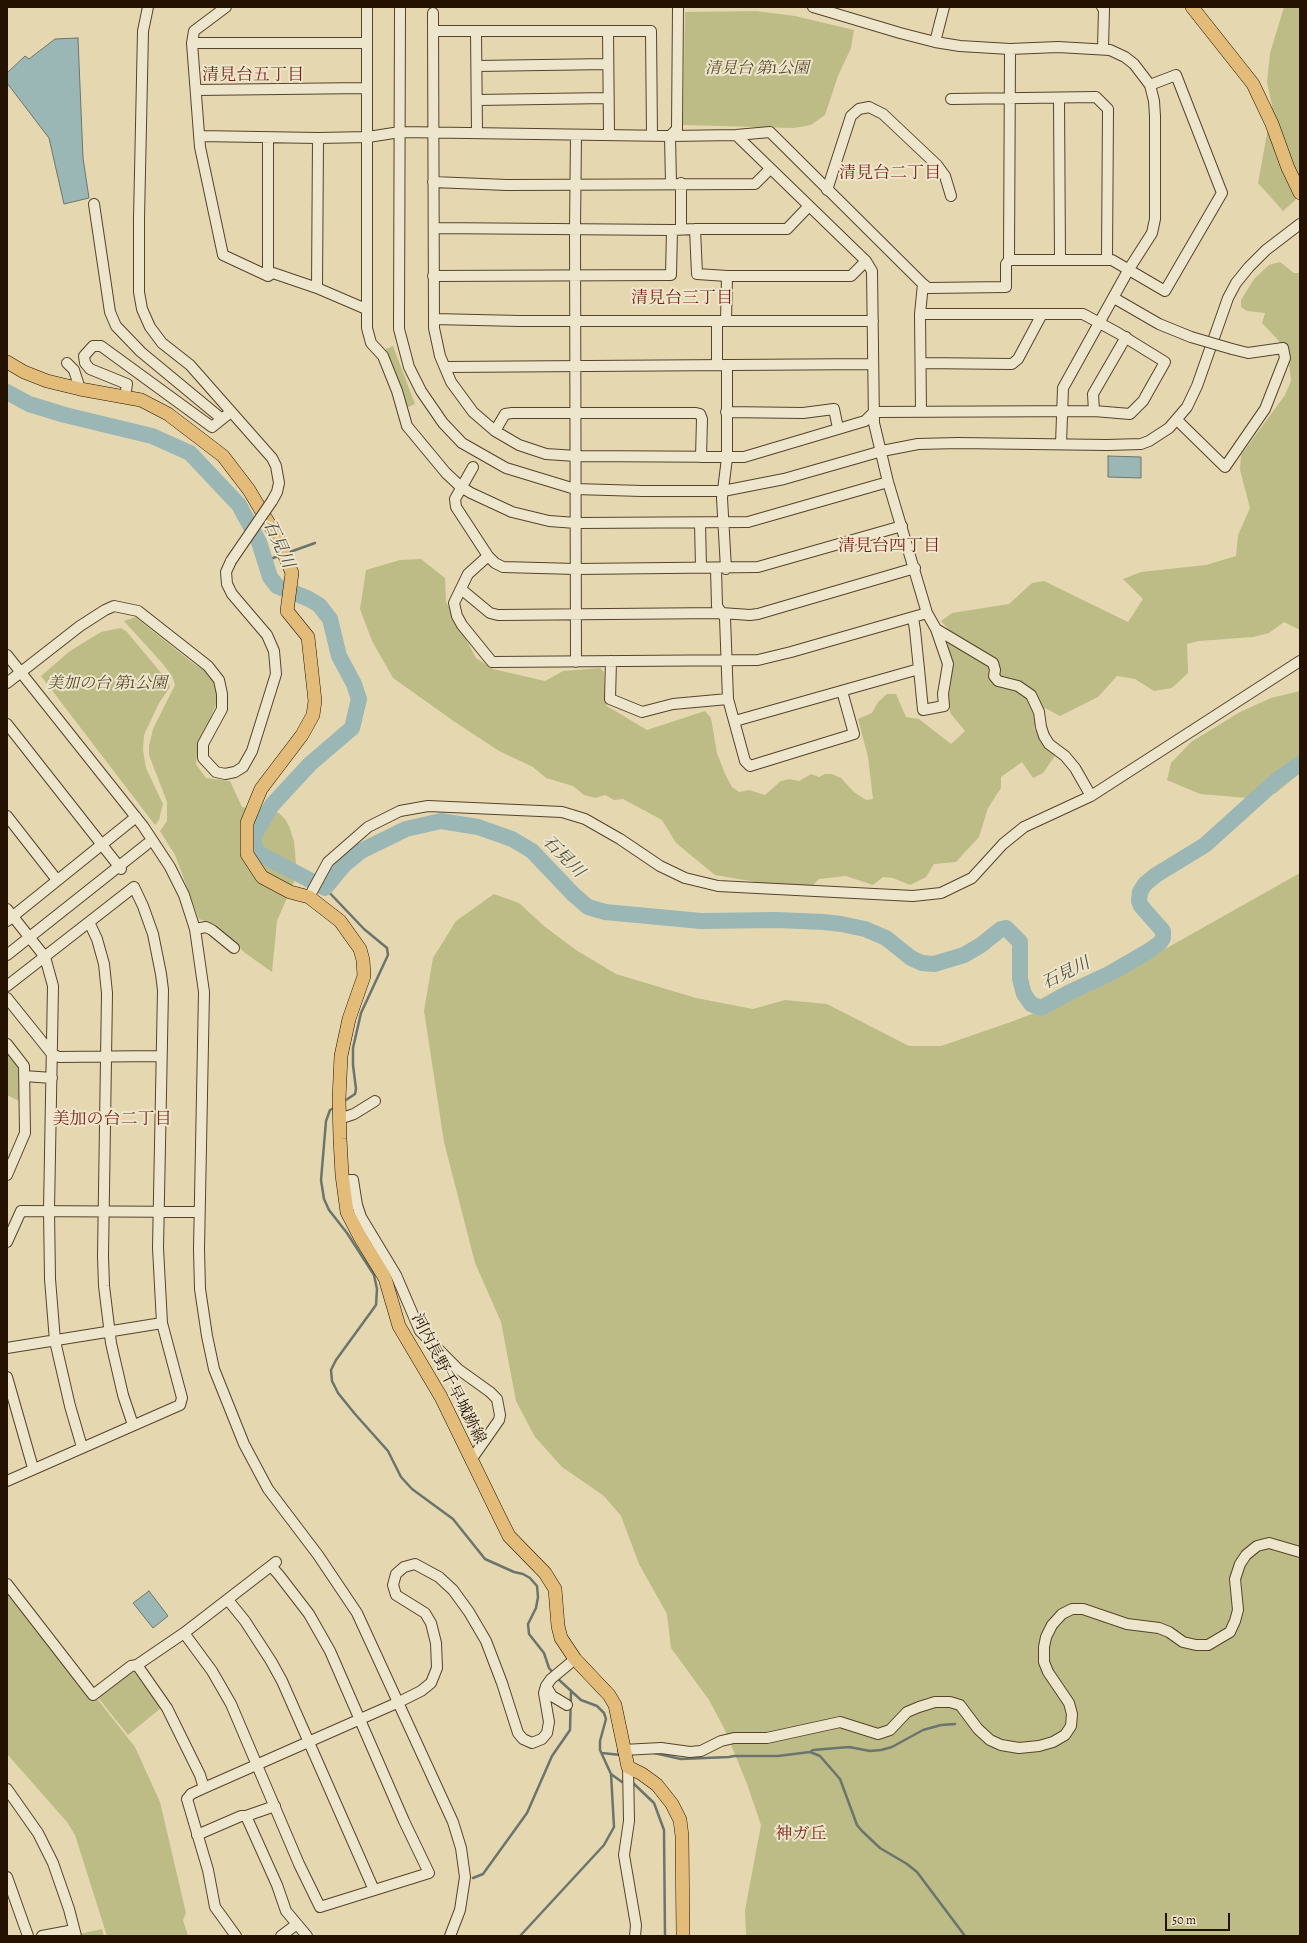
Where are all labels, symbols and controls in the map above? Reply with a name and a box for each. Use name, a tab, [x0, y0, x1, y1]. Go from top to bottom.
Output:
park label: 清見台 第1公園	[705, 59, 809, 79]
district label: 清見台五丁目	[202, 66, 304, 86]
district label: 清見台二丁目	[839, 164, 941, 184]
district label: 清見台三丁目	[631, 289, 733, 309]
water label: 石見川	[258, 517, 298, 571]
district label: 清見台四丁目	[838, 537, 940, 557]
park label: 美加の台 第1公園	[47, 674, 167, 694]
water label: 石見川	[538, 832, 588, 882]
water label: 石見川	[1039, 954, 1093, 994]
district label: 美加の台二丁目	[53, 1110, 171, 1130]
street label: 河内長野千早城跡線	[407, 1310, 489, 1448]
district label: 神ガ丘	[776, 1825, 826, 1845]
scale bar	[1167, 1905, 1232, 1931]
text: 50 m	[1172, 1912, 1196, 1928]

